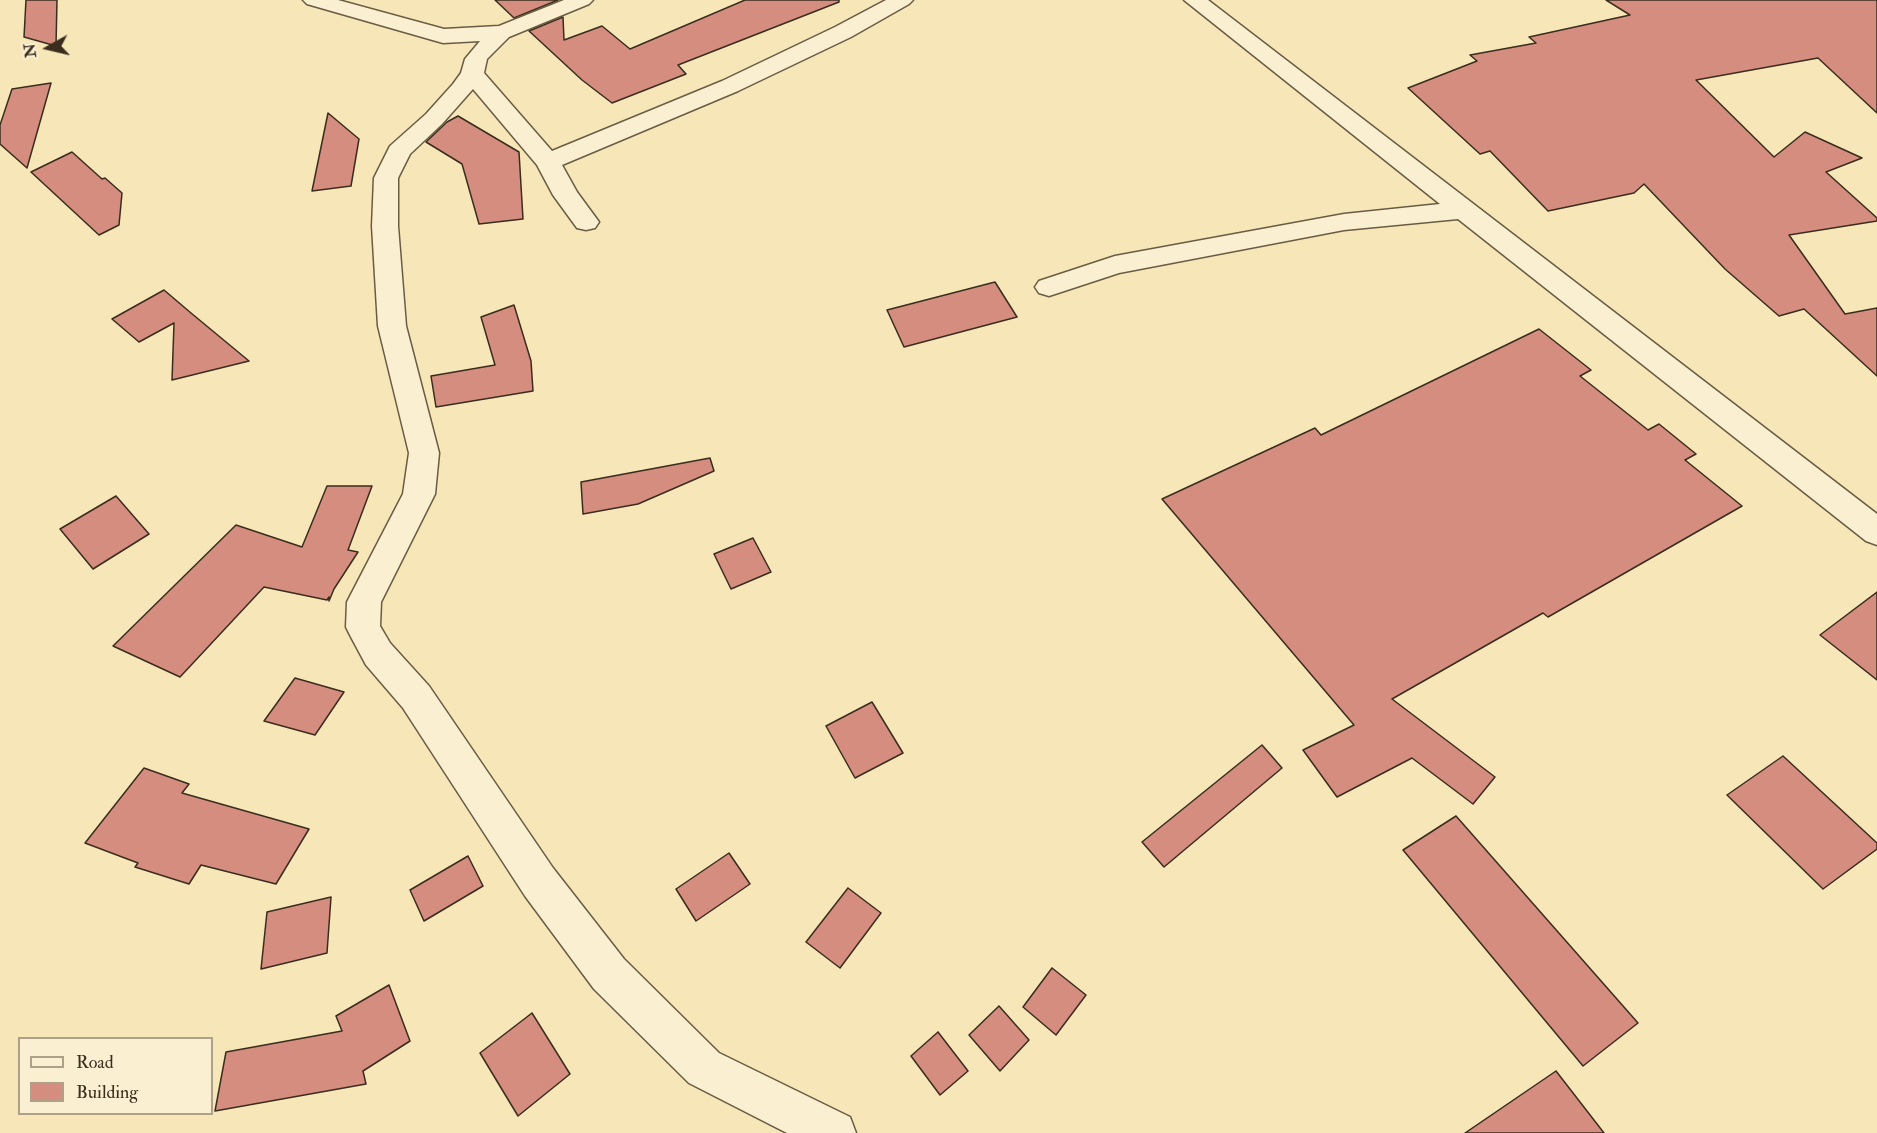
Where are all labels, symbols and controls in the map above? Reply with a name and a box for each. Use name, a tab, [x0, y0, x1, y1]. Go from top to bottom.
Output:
north arrow	[18, 18, 78, 78]
text: N	[19, 42, 41, 59]
legend	[18, 1037, 213, 1115]
text: Road	[76, 1051, 114, 1074]
text: Building	[76, 1081, 138, 1104]

